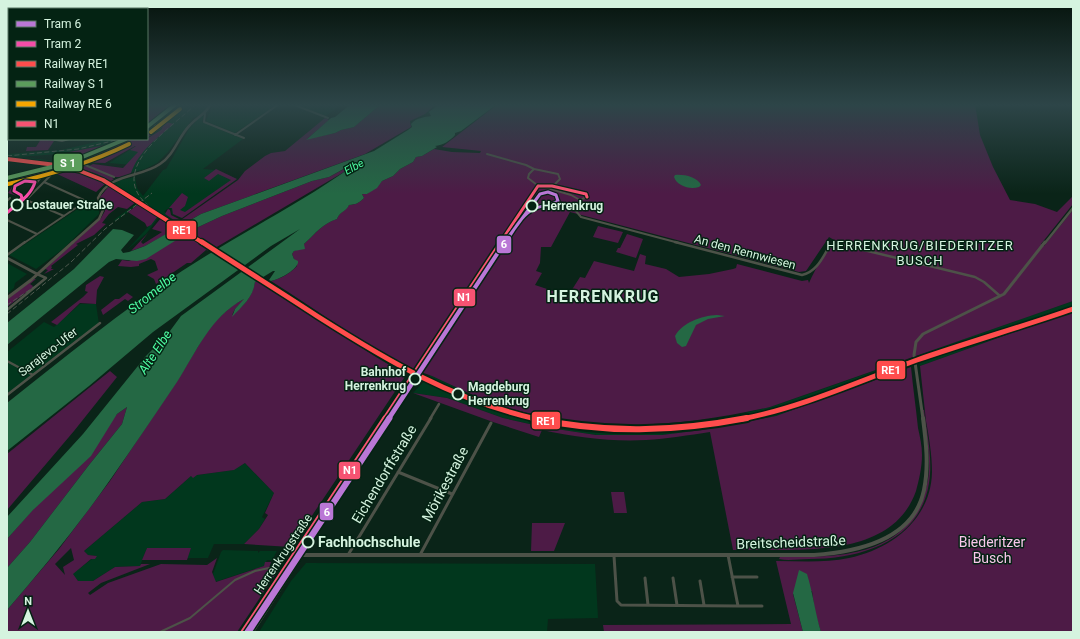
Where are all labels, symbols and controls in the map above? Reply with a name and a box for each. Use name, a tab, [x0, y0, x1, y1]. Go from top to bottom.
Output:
legend	[8, 8, 148, 140]
text: Tram 6	[44, 17, 82, 31]
text: Tram 2	[44, 37, 82, 51]
text: Railway RE1	[44, 57, 109, 71]
text: Railway S 1	[44, 77, 105, 91]
text: Railway RE 6	[44, 97, 112, 111]
text: N1	[44, 117, 59, 131]
line badge: S 1	[53, 153, 83, 172]
water label: Elbe	[342, 156, 366, 178]
text: S 1	[60, 157, 76, 170]
marker: Lostauer Straße	[10, 198, 24, 212]
place label: Lostauer Straße	[26, 198, 113, 212]
marker: Herrenkrug	[525, 199, 539, 213]
place label: Herrenkrug	[542, 199, 603, 213]
line badge: RE1	[166, 220, 197, 240]
text: RE1	[172, 224, 192, 237]
street label: An den Rennwiesen	[693, 232, 797, 272]
line badge: 6	[496, 235, 512, 254]
text: 6	[501, 238, 507, 251]
district label: HERRENKRUG/BIEDERITZER BUSCH	[826, 238, 1014, 268]
water label: Stromelbe	[125, 269, 179, 317]
district label: HERRENKRUG	[547, 287, 659, 306]
line badge: N1	[453, 288, 476, 307]
text: N1	[457, 291, 471, 304]
street label: Sarajevo-Ufer	[16, 325, 80, 379]
water label: Alte Elbe	[135, 327, 175, 378]
line badge: RE1	[876, 360, 906, 380]
text: RE1	[881, 364, 901, 377]
place label: Bahnhof Herrenkrug	[345, 365, 407, 393]
marker: Bahnhof Herrenkrug	[408, 372, 422, 386]
place label: Magdeburg Herrenkrug	[468, 380, 530, 408]
marker: Magdeburg Herrenkrug	[451, 387, 465, 401]
line badge: RE1	[531, 411, 561, 430]
text: RE1	[536, 415, 556, 428]
street label: Eichendorffstraße	[348, 422, 420, 526]
street label: Mörikestraße	[419, 444, 471, 524]
line badge: N1	[338, 461, 361, 480]
text: N1	[343, 464, 357, 477]
line badge: 6	[319, 502, 334, 521]
text: 6	[324, 506, 330, 519]
street label: Herrenkrugstraße	[251, 511, 315, 597]
street label: Breitscheidstraße	[736, 532, 846, 552]
place label: Fachhochschule	[318, 534, 421, 550]
park label: Biederitzer Busch	[959, 534, 1026, 566]
marker: Fachhochschule	[301, 535, 315, 549]
north arrow	[8, 591, 48, 631]
text: N	[24, 595, 32, 608]

